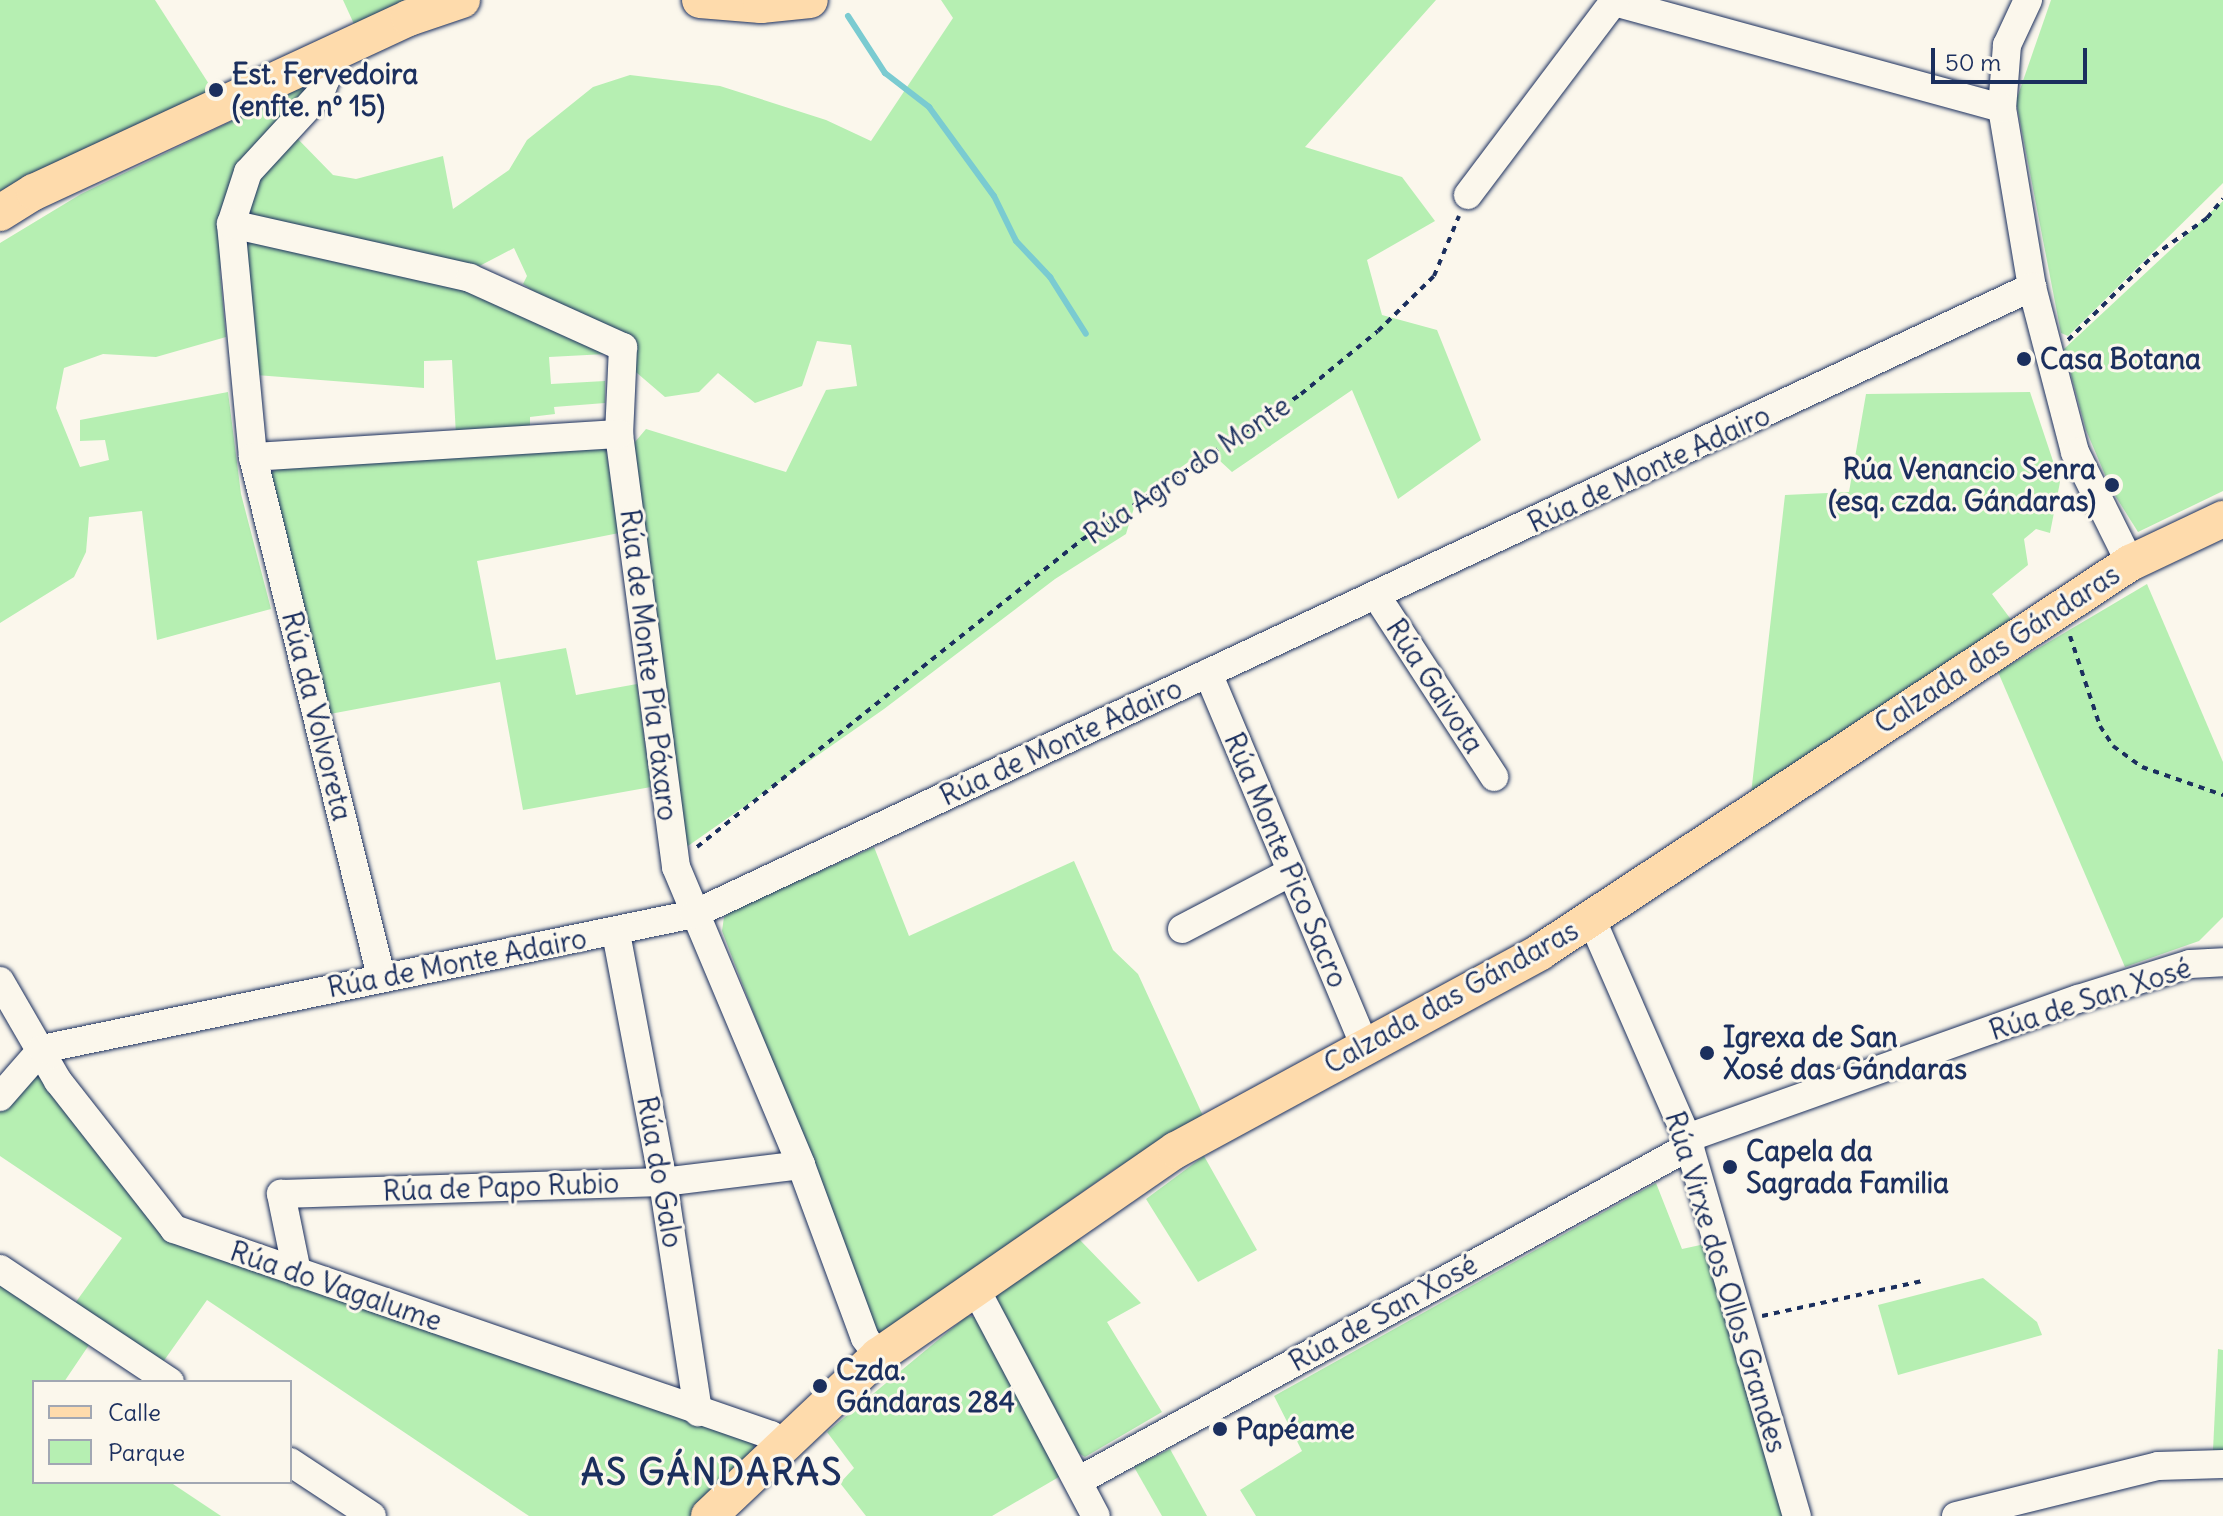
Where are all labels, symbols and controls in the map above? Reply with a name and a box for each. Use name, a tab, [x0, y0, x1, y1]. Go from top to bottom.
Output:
scale bar	[1935, 32, 2091, 82]
text: 50 m	[1945, 47, 2001, 77]
place label: Est. Fervedoira (enfte. nº 15)	[232, 57, 418, 123]
marker: Est. Fervedoira (enfte. nº 15)	[207, 81, 225, 99]
place label: Casa Botana	[2040, 342, 2201, 376]
marker: Casa Botana	[2015, 350, 2033, 368]
street label: Rúa Agro do Monte	[1078, 389, 1296, 551]
street label: Rúa de Monte Adairo	[1523, 398, 1775, 540]
place label: Rúa Venancio Senra (esq. czda. Gándaras)	[1828, 452, 2096, 518]
marker: Rúa Venancio Senra (esq. czda. Gándaras)	[2103, 476, 2121, 494]
street label: Rúa de Monte Pía Páxaro	[613, 507, 685, 823]
street label: Calzada das Gándaras	[1868, 557, 2126, 741]
street label: Rúa da Volvoreta	[275, 608, 359, 824]
street label: Rúa Gaivota	[1379, 612, 1491, 760]
street label: Rúa de Monte Adairo	[935, 671, 1187, 813]
street label: Rúa Monte Pico Sacro	[1217, 727, 1355, 993]
street label: Calzada das Gándaras	[1318, 913, 1584, 1081]
street label: Rúa de Monte Adairo	[325, 921, 589, 1005]
street label: Rúa de San Xosé	[1985, 951, 2195, 1047]
place label: Igrexa de San Xosé das Gándaras	[1723, 1020, 1967, 1086]
marker: Igrexa de San Xosé das Gándaras	[1698, 1044, 1716, 1062]
street label: Rúa do Galo	[630, 1093, 690, 1251]
street label: Rúa Virxe dos Ollos Grandes	[1658, 1107, 1794, 1457]
place label: Capela da Sagrada Familia	[1746, 1134, 1949, 1200]
marker: Capela da Sagrada Familia	[1721, 1158, 1739, 1176]
street label: Rúa de Papo Rubio	[382, 1166, 620, 1208]
street label: Rúa do Vagalume	[226, 1234, 446, 1338]
street label: Rúa de San Xosé	[1283, 1247, 1483, 1379]
place label: Czda. Gándaras 284	[836, 1353, 1015, 1419]
marker: Czda. Gándaras 284	[811, 1377, 829, 1395]
legend	[32, 1380, 292, 1484]
text: Calle	[108, 1397, 161, 1427]
place label: Papéame	[1236, 1412, 1355, 1446]
marker: Papéame	[1211, 1420, 1229, 1438]
text: Parque	[108, 1437, 185, 1467]
district label: AS GÁNDARAS	[581, 1451, 843, 1495]

